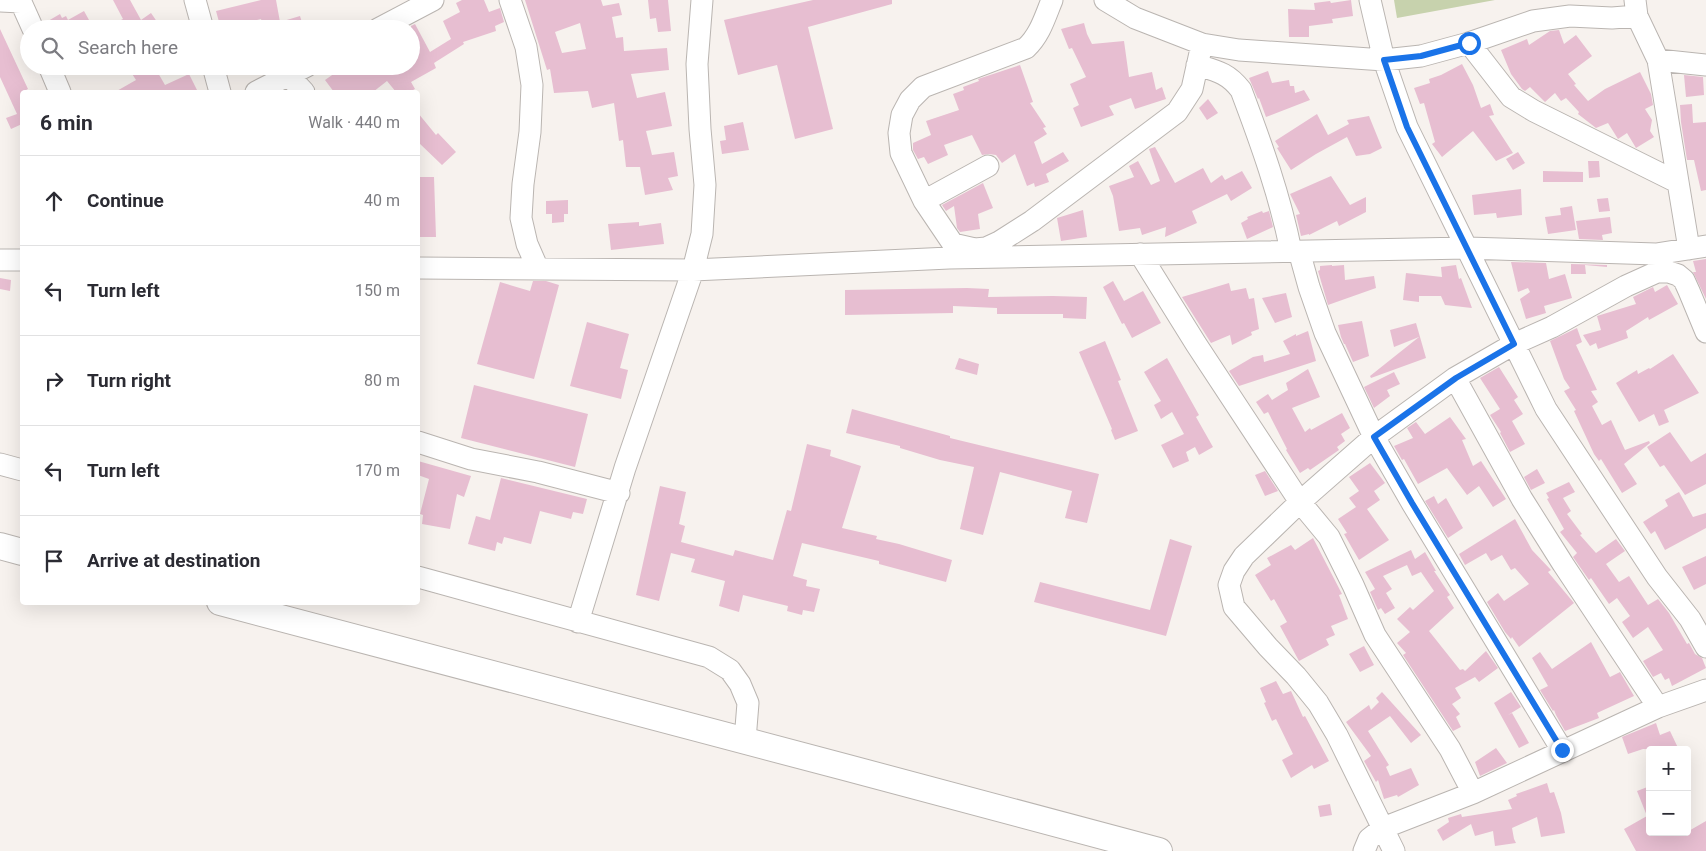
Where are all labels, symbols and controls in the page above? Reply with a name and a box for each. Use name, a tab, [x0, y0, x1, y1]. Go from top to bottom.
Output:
search box	[20, 20, 420, 75]
route start	[1458, 32, 1481, 55]
icon: search	[38, 34, 66, 62]
text: Search here	[78, 36, 178, 59]
text: 6 min	[40, 111, 93, 135]
text: Walk · 440 m	[308, 113, 400, 132]
icon: ahead	[40, 187, 68, 215]
text: Continue	[87, 189, 164, 212]
text: 40 m	[364, 191, 400, 210]
icon: left	[40, 277, 68, 305]
text: Turn left	[87, 279, 160, 302]
text: 150 m	[355, 281, 400, 300]
icon: right	[40, 367, 68, 395]
text: Turn right	[87, 369, 171, 392]
text: 80 m	[364, 371, 400, 390]
icon: left	[40, 457, 68, 485]
text: Turn left	[87, 459, 160, 482]
text: 170 m	[355, 461, 400, 480]
icon: arrive	[40, 547, 68, 575]
text: Arrive at destination	[87, 549, 260, 572]
route end	[1551, 739, 1574, 762]
map controls	[1646, 746, 1691, 836]
button: +	[1646, 746, 1691, 791]
button: −	[1646, 791, 1691, 836]

